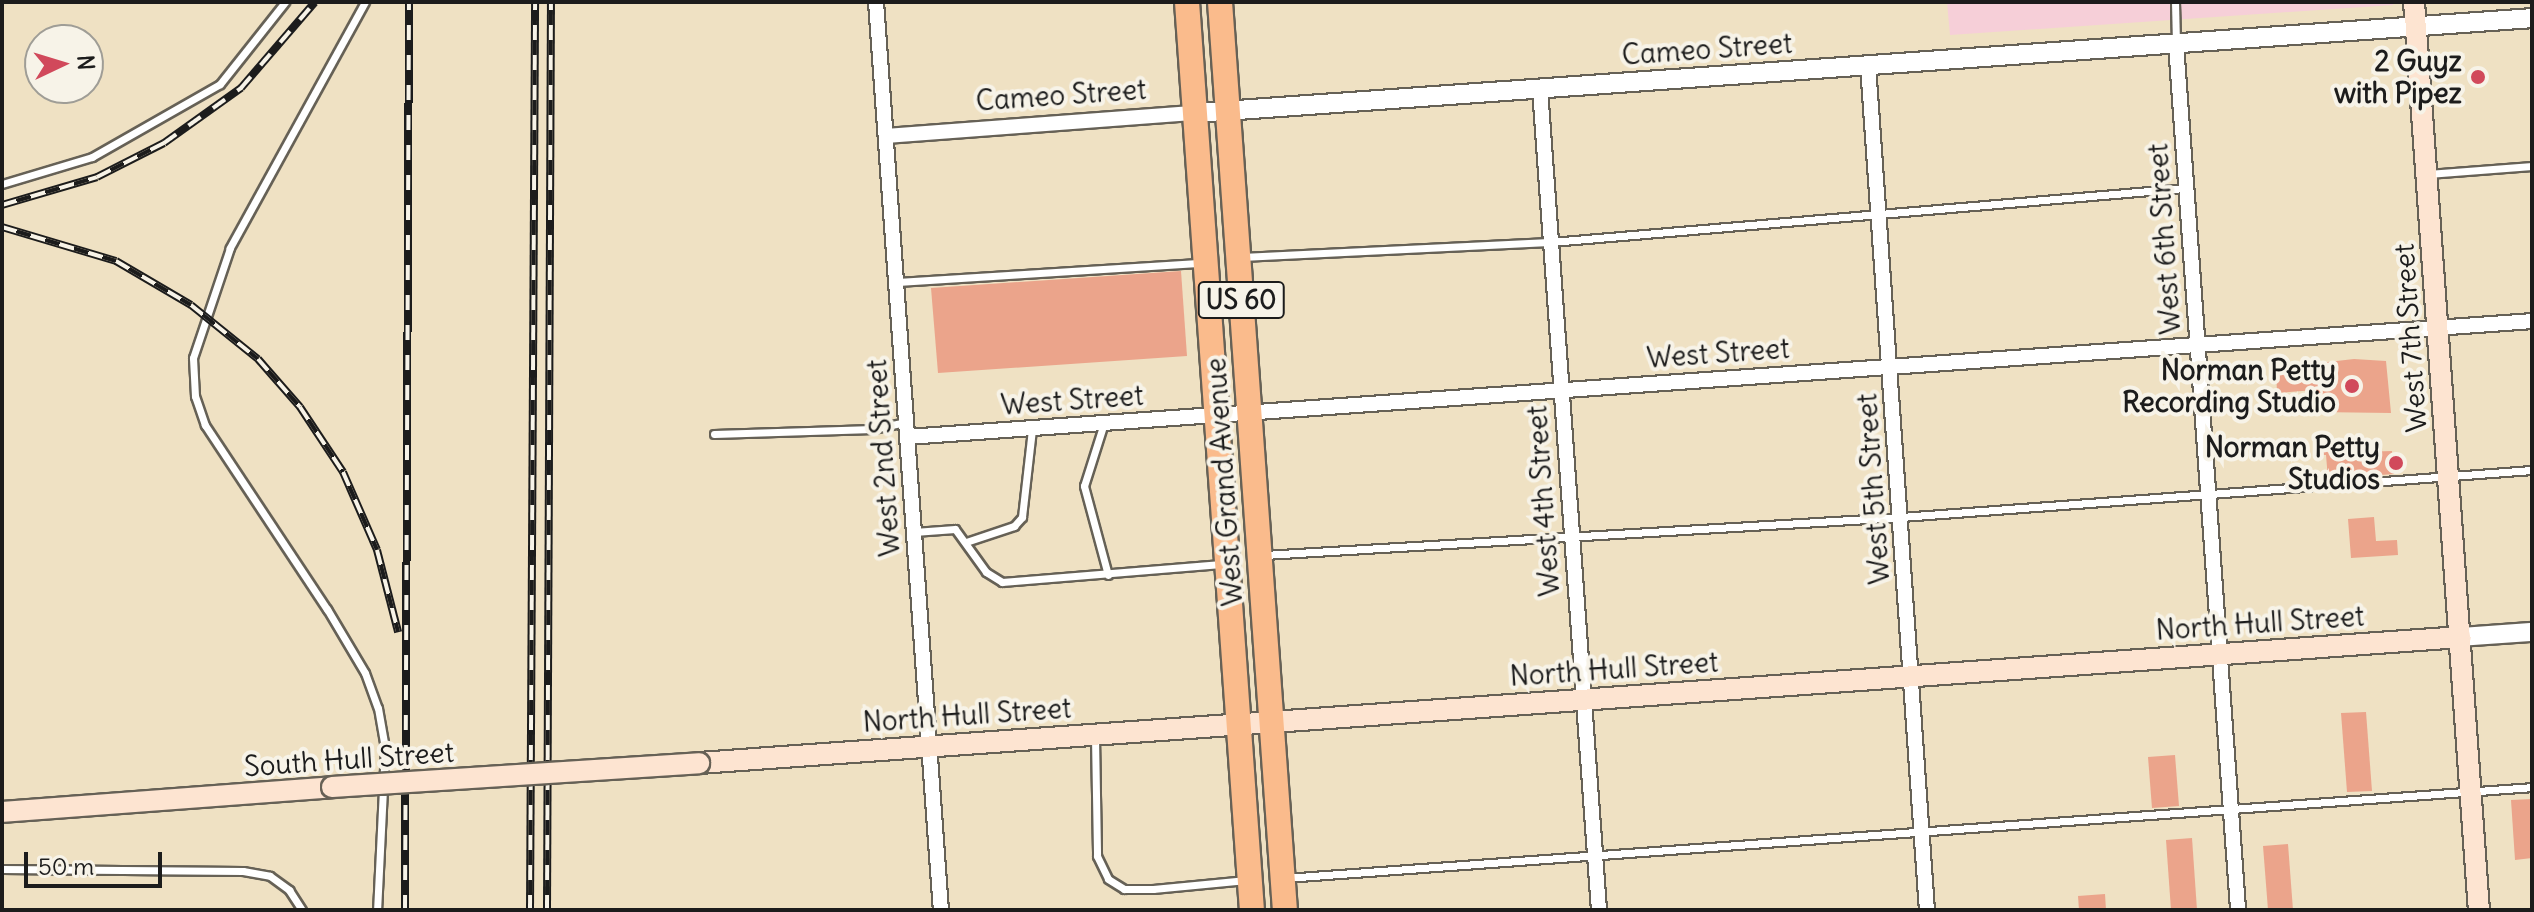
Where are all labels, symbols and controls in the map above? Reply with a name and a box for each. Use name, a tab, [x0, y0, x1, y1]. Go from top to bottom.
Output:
north arrow	[24, 24, 104, 104]
street label: Cameo Street	[1621, 26, 1793, 72]
place label: 2 Guyz with Pipez	[2334, 44, 2462, 110]
text: N	[71, 54, 100, 71]
marker: 2 Guyz with Pipez	[2469, 68, 2487, 86]
street label: Cameo Street	[975, 72, 1147, 118]
street label: West 6th Street	[2141, 142, 2187, 336]
street label: West 7th Street	[2387, 243, 2433, 433]
road number: US 60	[1197, 278, 1285, 322]
street label: West Street	[1645, 331, 1791, 375]
place label: Norman Petty Recording Studio	[2122, 353, 2336, 419]
street label: West Grand Avenue	[1199, 357, 1249, 607]
street label: West 2nd Street	[859, 358, 907, 558]
marker: Norman Petty Recording Studio	[2343, 377, 2361, 395]
street label: West Street	[999, 378, 1145, 422]
street label: West 5th Street	[1850, 392, 1896, 586]
street label: West 4th Street	[1520, 404, 1566, 598]
place label: Norman Petty Studios	[2205, 430, 2380, 496]
marker: Norman Petty Studios	[2387, 454, 2405, 472]
street label: North Hull Street	[2155, 599, 2365, 647]
street label: North Hull Street	[1509, 645, 1719, 693]
street label: North Hull Street	[862, 691, 1072, 739]
street label: South Hull Street	[243, 735, 455, 783]
scale bar	[28, 836, 166, 886]
text: 50 m	[38, 851, 94, 881]

